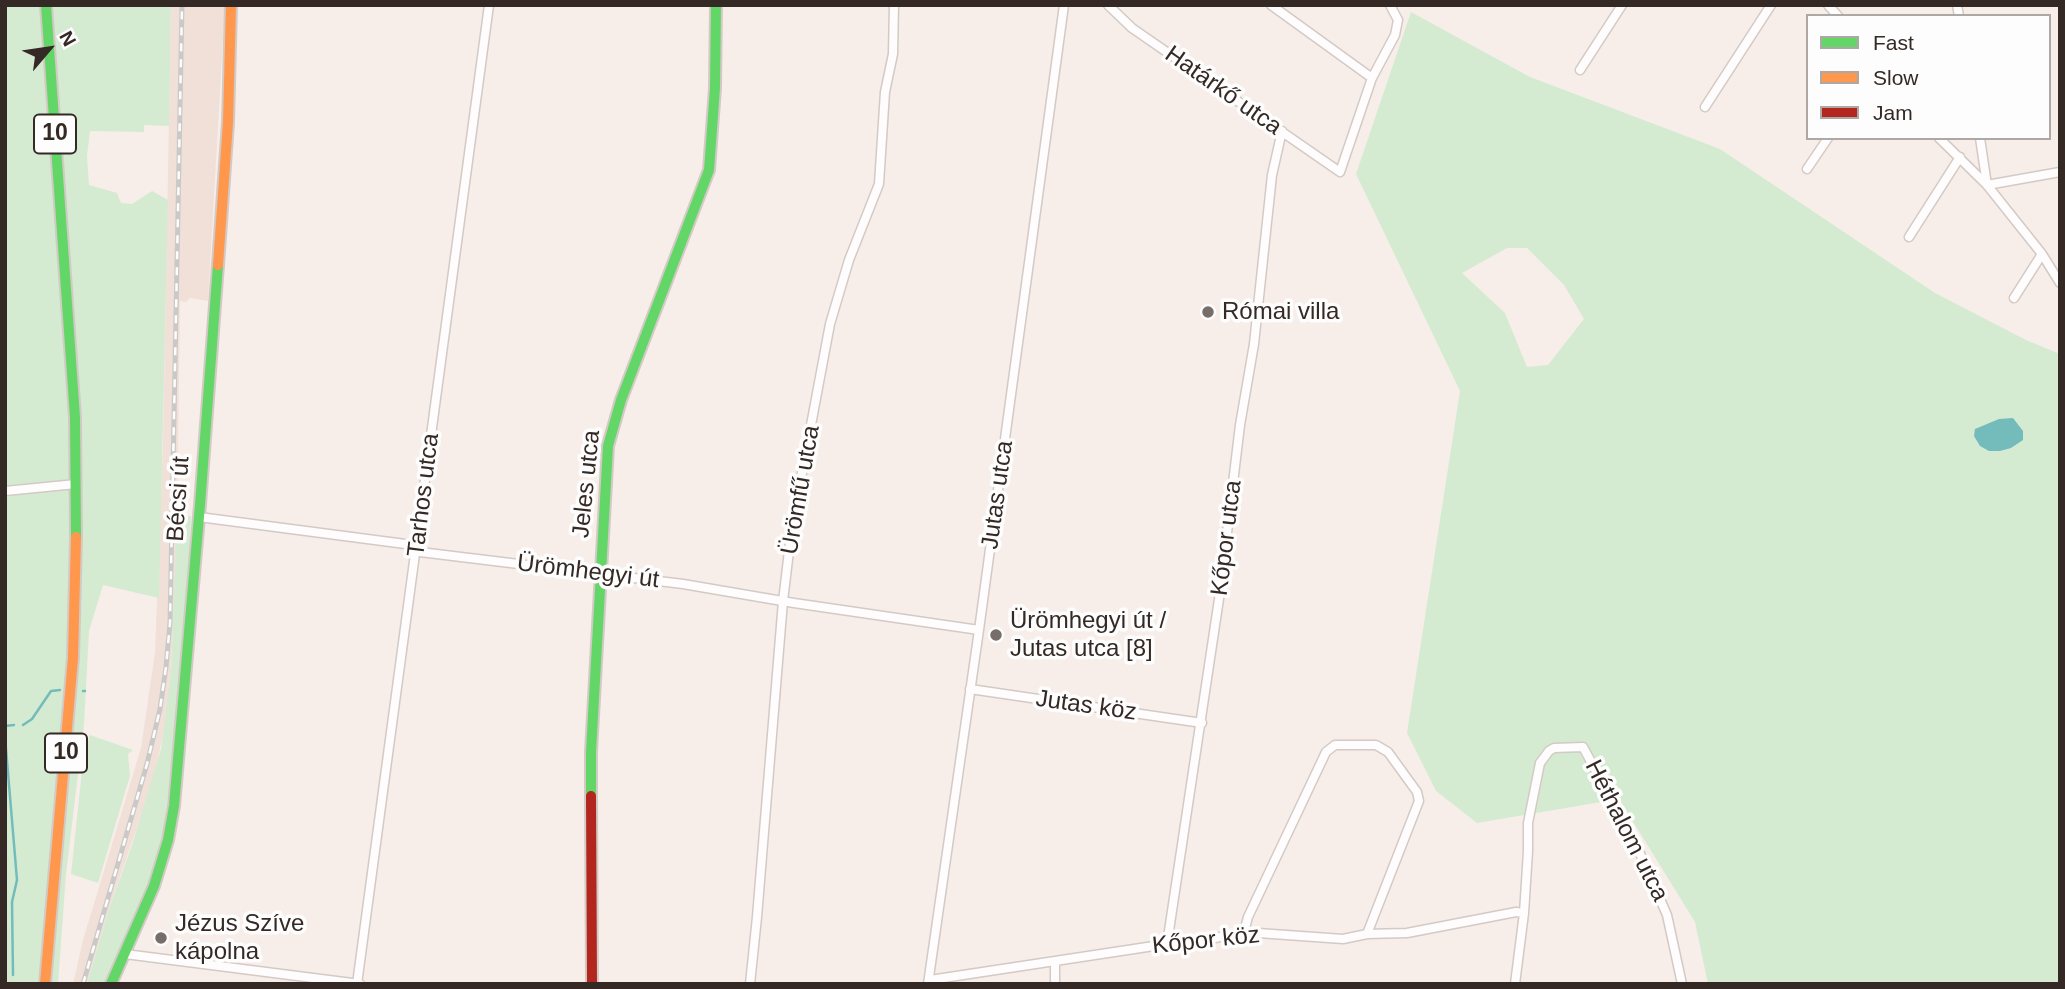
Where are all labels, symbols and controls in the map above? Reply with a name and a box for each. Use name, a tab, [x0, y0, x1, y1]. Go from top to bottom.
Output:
north arrow	[14, 14, 84, 84]
legend	[1806, 14, 2051, 140]
text: N	[55, 27, 80, 50]
text: Fast	[1873, 31, 1914, 54]
street label: Határkő utca	[1159, 40, 1287, 142]
text: Slow	[1873, 66, 1919, 89]
text: Jam	[1873, 101, 1913, 124]
road number: 10	[34, 114, 76, 154]
place label: Római villa	[1222, 298, 1339, 326]
marker: Római villa	[1200, 304, 1216, 320]
street label: Ürömfű utca	[775, 423, 827, 557]
street label: Jeles utca	[567, 429, 607, 539]
street label: Tarhos utca	[402, 432, 446, 558]
street label: Jutas utca	[976, 439, 1020, 551]
street label: Bécsi út	[162, 455, 196, 543]
street label: Kőpor utca	[1206, 479, 1248, 597]
street label: Ürömhegyi út	[515, 549, 661, 595]
place label: Ürömhegyi út / Jutas utca [8]	[1010, 607, 1166, 663]
marker: Ürömhegyi út / Jutas utca [8]	[988, 627, 1004, 643]
street label: Jutas köz	[1034, 685, 1138, 727]
road number: 10	[45, 734, 87, 772]
street label: Héthalom utca	[1578, 756, 1674, 906]
place label: Jézus Szíve kápolna	[175, 910, 304, 966]
street label: Kőpor köz	[1151, 921, 1261, 961]
marker: Jézus Szíve kápolna	[153, 930, 169, 946]

